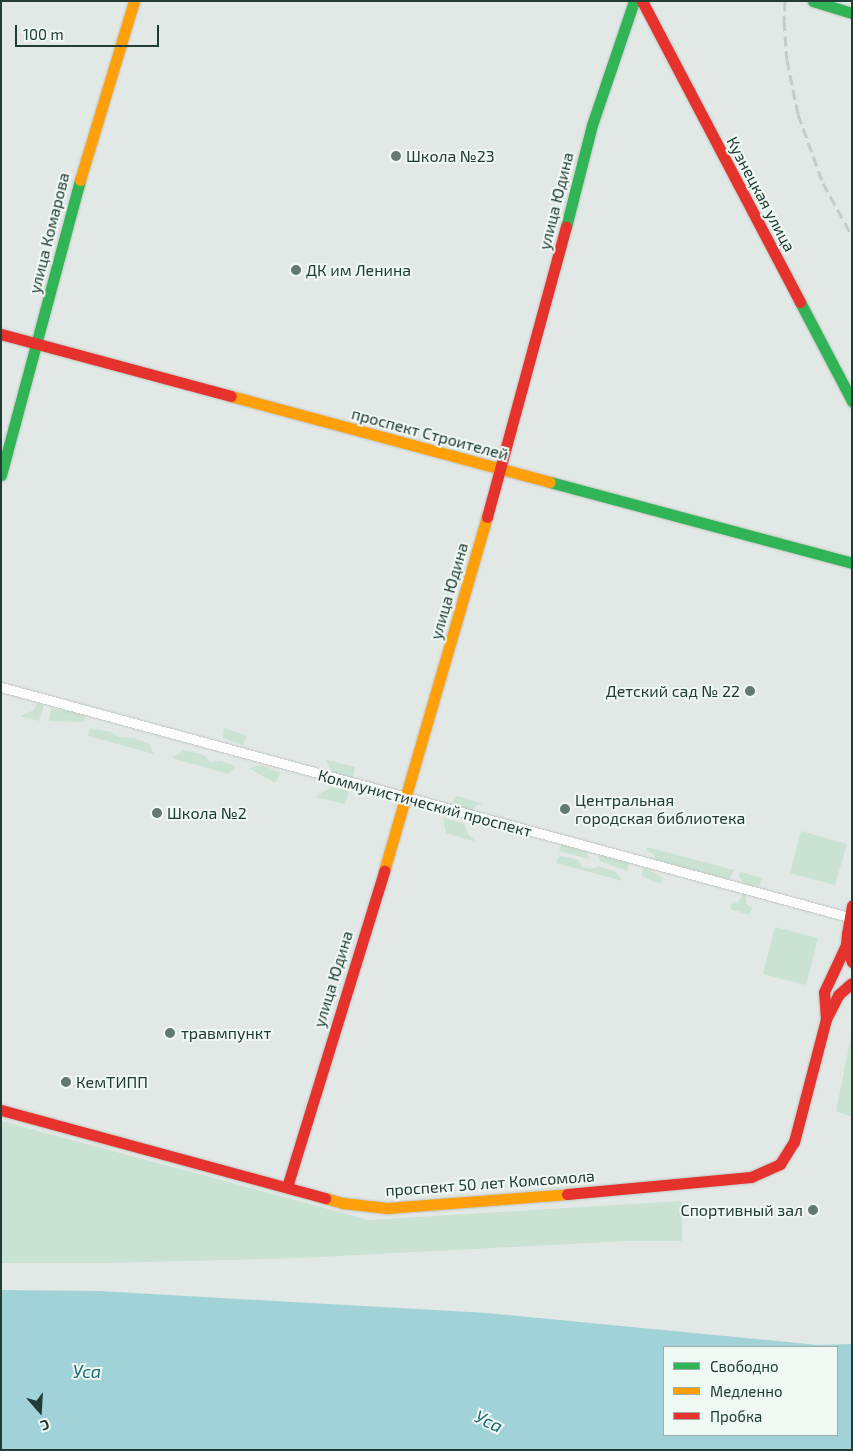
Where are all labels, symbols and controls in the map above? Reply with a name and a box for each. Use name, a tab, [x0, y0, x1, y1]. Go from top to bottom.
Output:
scale bar	[18, 15, 161, 47]
text: 100 m	[23, 25, 64, 43]
street label: Кузнецкая улица	[723, 133, 799, 255]
place label: Школа №23	[406, 146, 495, 166]
marker: Школа №23	[390, 150, 402, 162]
street label: улица Юдина	[535, 150, 577, 252]
street label: улица Комарова	[25, 171, 73, 295]
place label: ДК им Ленина	[306, 260, 411, 280]
marker: ДК им Ленина	[290, 264, 302, 276]
street label: проспект Строителей	[349, 404, 511, 464]
street label: улица Юдина	[426, 540, 472, 642]
place label: Детский сад № 22	[606, 681, 740, 701]
marker: Детский сад № 22	[744, 685, 756, 697]
street label: Коммунистический проспект	[316, 765, 534, 841]
place label: Центральная городская библиотека	[575, 790, 745, 828]
place label: Школа №2	[167, 803, 247, 823]
marker: Центральная городская библиотека	[559, 803, 571, 815]
marker: Школа №2	[151, 807, 163, 819]
street label: улица Юдина	[309, 928, 357, 1030]
place label: травмпункт	[181, 1023, 271, 1043]
marker: травмпункт	[163, 1026, 177, 1040]
place label: КемТИПП	[76, 1072, 148, 1092]
marker: КемТИПП	[60, 1076, 72, 1088]
street label: проспект 50 лет Комсомола	[385, 1166, 595, 1200]
place label: Спортивный зал	[681, 1200, 803, 1220]
marker: Спортивный зал	[807, 1204, 819, 1216]
legend	[663, 1346, 838, 1436]
text: Свободно	[710, 1357, 779, 1375]
water label: Уса	[73, 1360, 101, 1382]
text: Медленно	[710, 1382, 783, 1400]
north arrow	[15, 1386, 65, 1436]
water label: Уса	[471, 1405, 507, 1437]
text: Пробка	[710, 1407, 762, 1425]
text: С	[38, 1416, 52, 1435]

